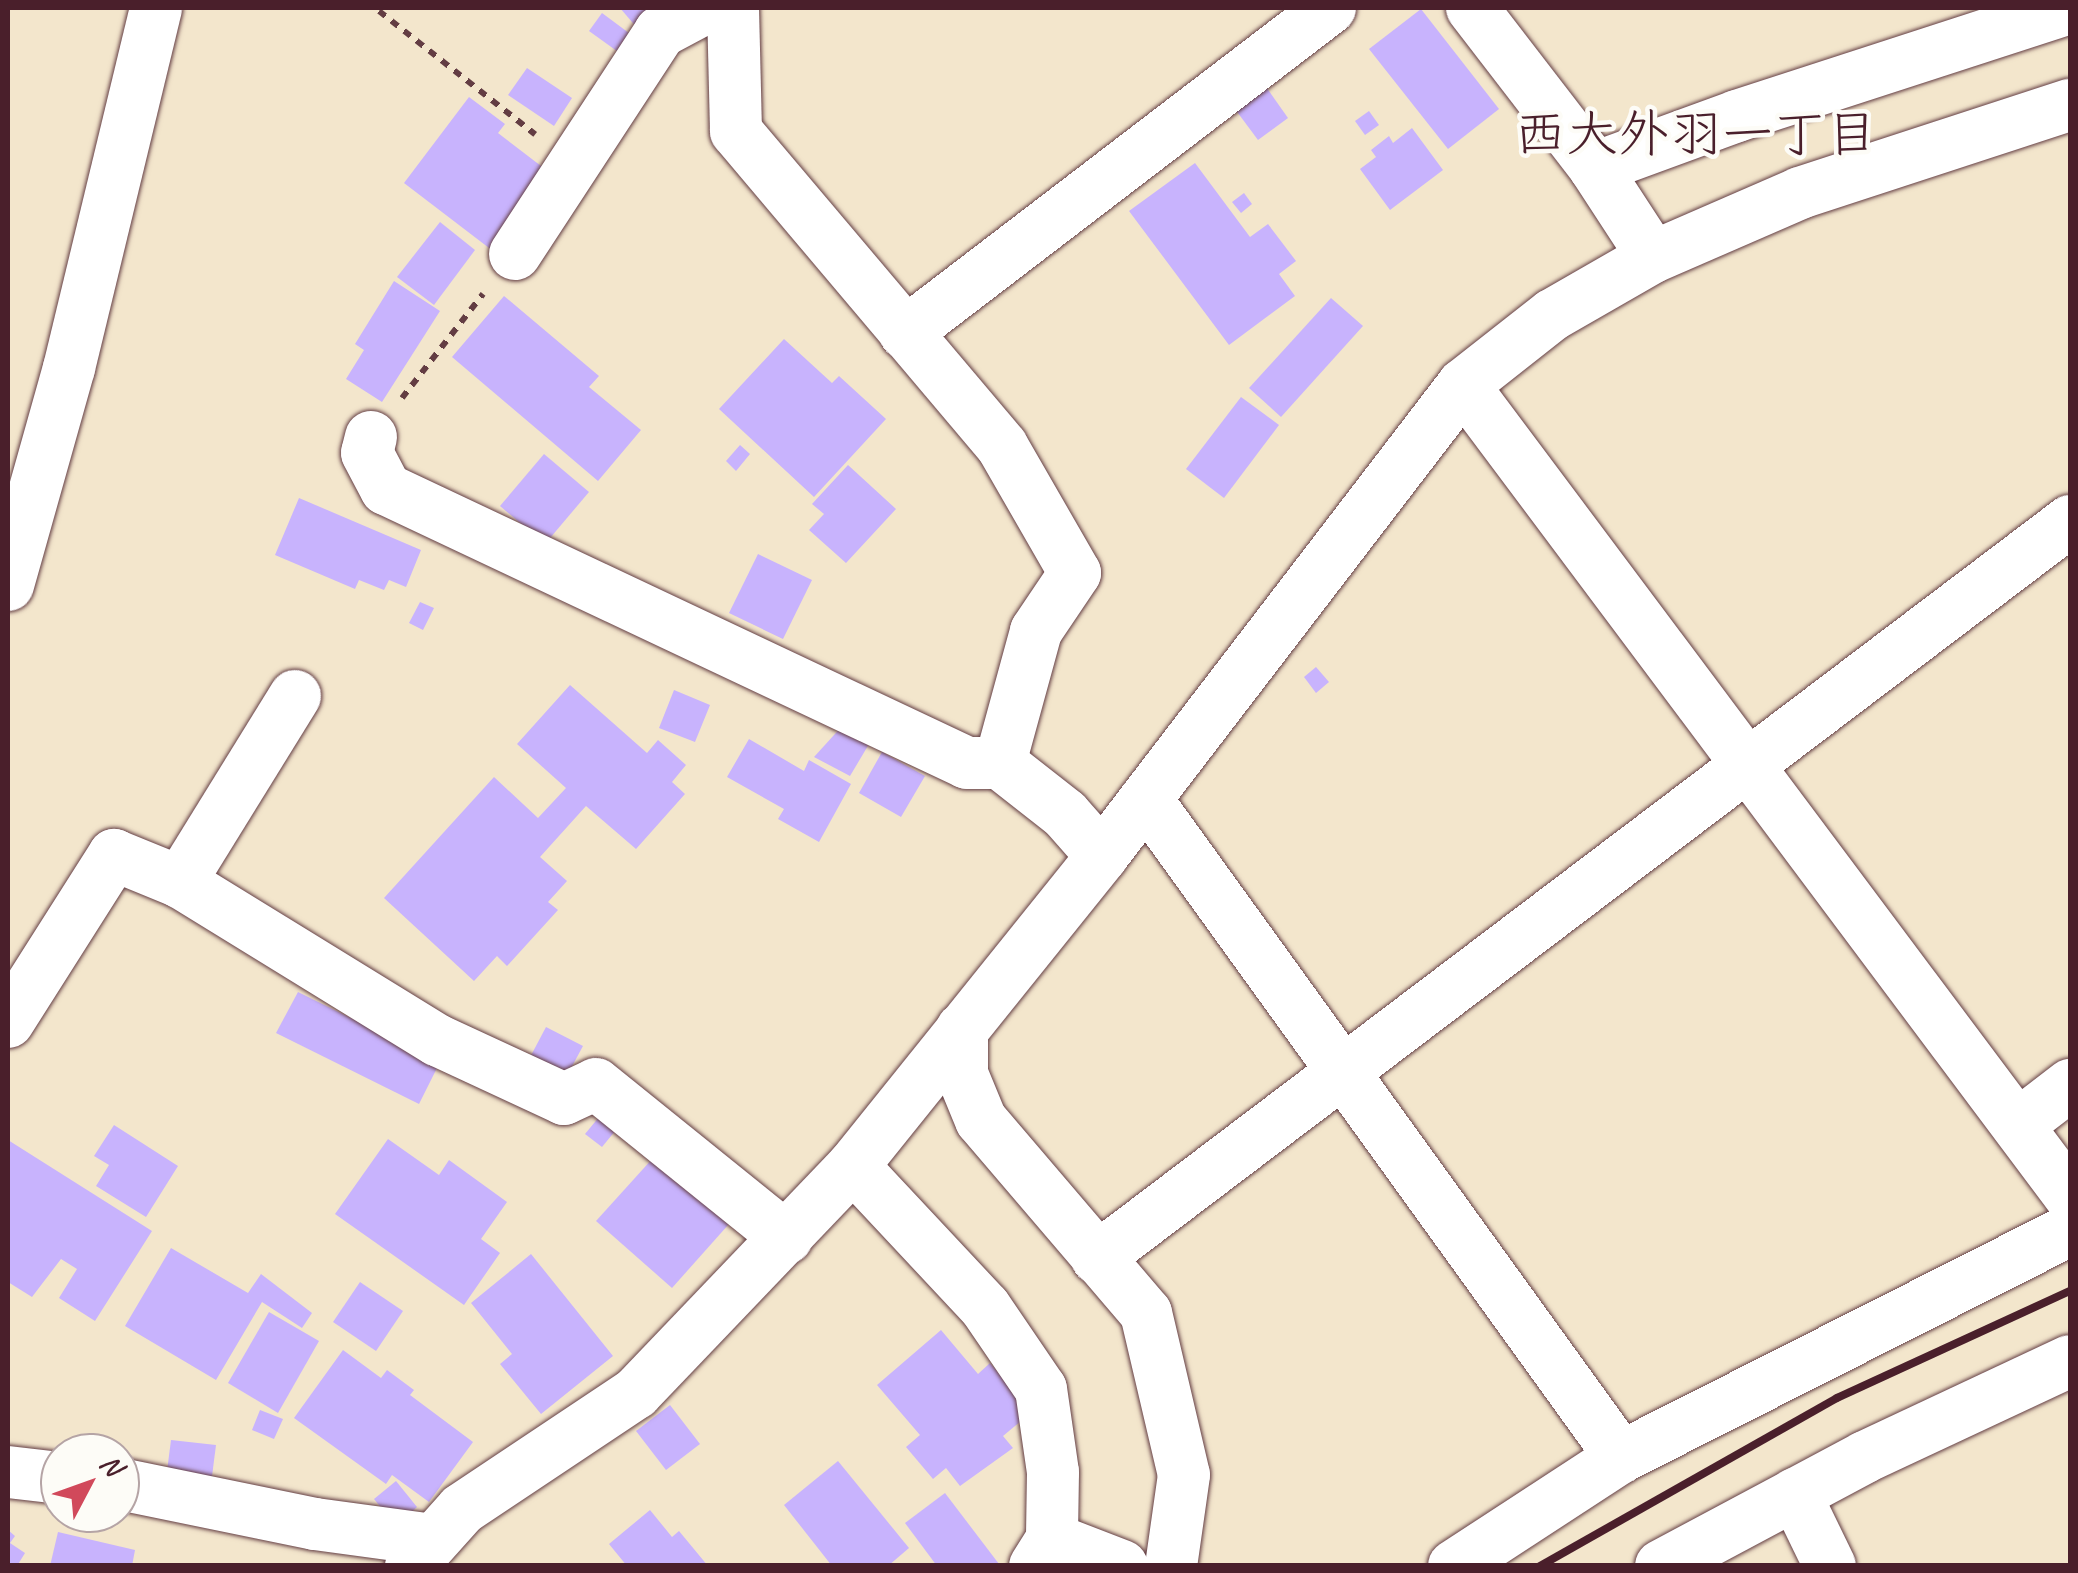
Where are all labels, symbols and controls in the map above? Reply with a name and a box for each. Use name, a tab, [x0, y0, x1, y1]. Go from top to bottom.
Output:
district label: 西大外羽一丁目	[1514, 104, 1878, 166]
north arrow	[40, 1433, 140, 1533]
text: N	[93, 1446, 130, 1482]

